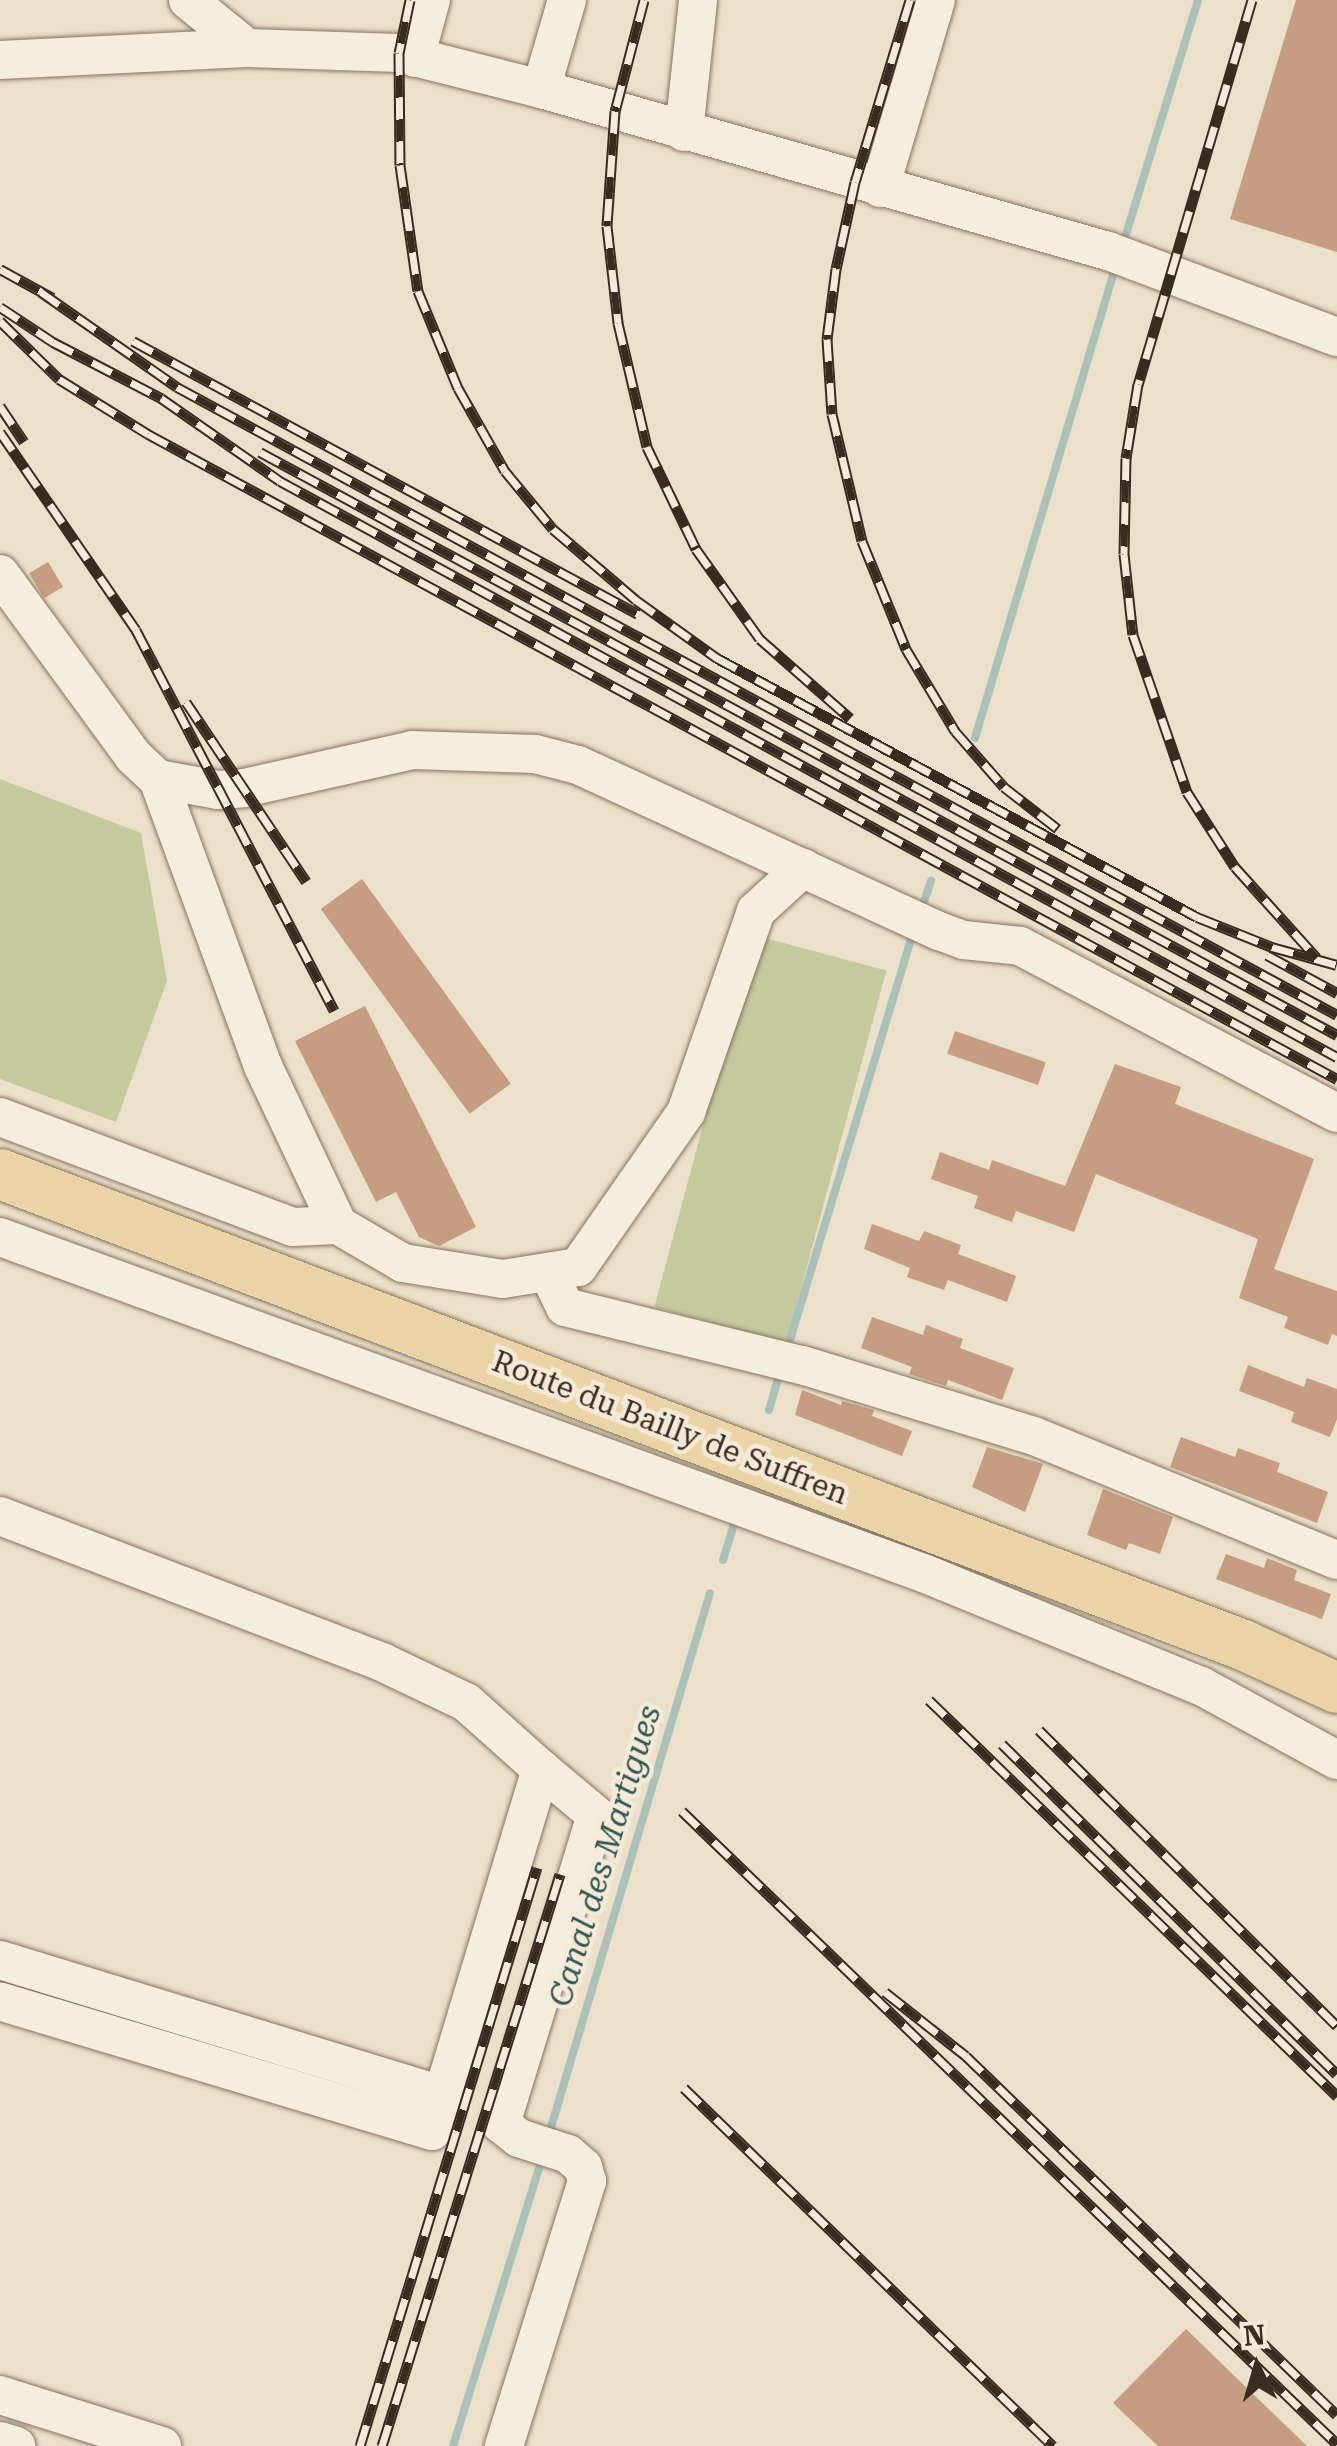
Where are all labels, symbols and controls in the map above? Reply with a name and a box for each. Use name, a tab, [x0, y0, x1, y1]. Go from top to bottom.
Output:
street label: Route du Bailly de Suffren	[487, 1343, 853, 1513]
water label: Canal des Martigues	[541, 1701, 669, 2011]
north arrow	[1207, 2316, 1307, 2416]
text: N	[1242, 2318, 1267, 2353]

